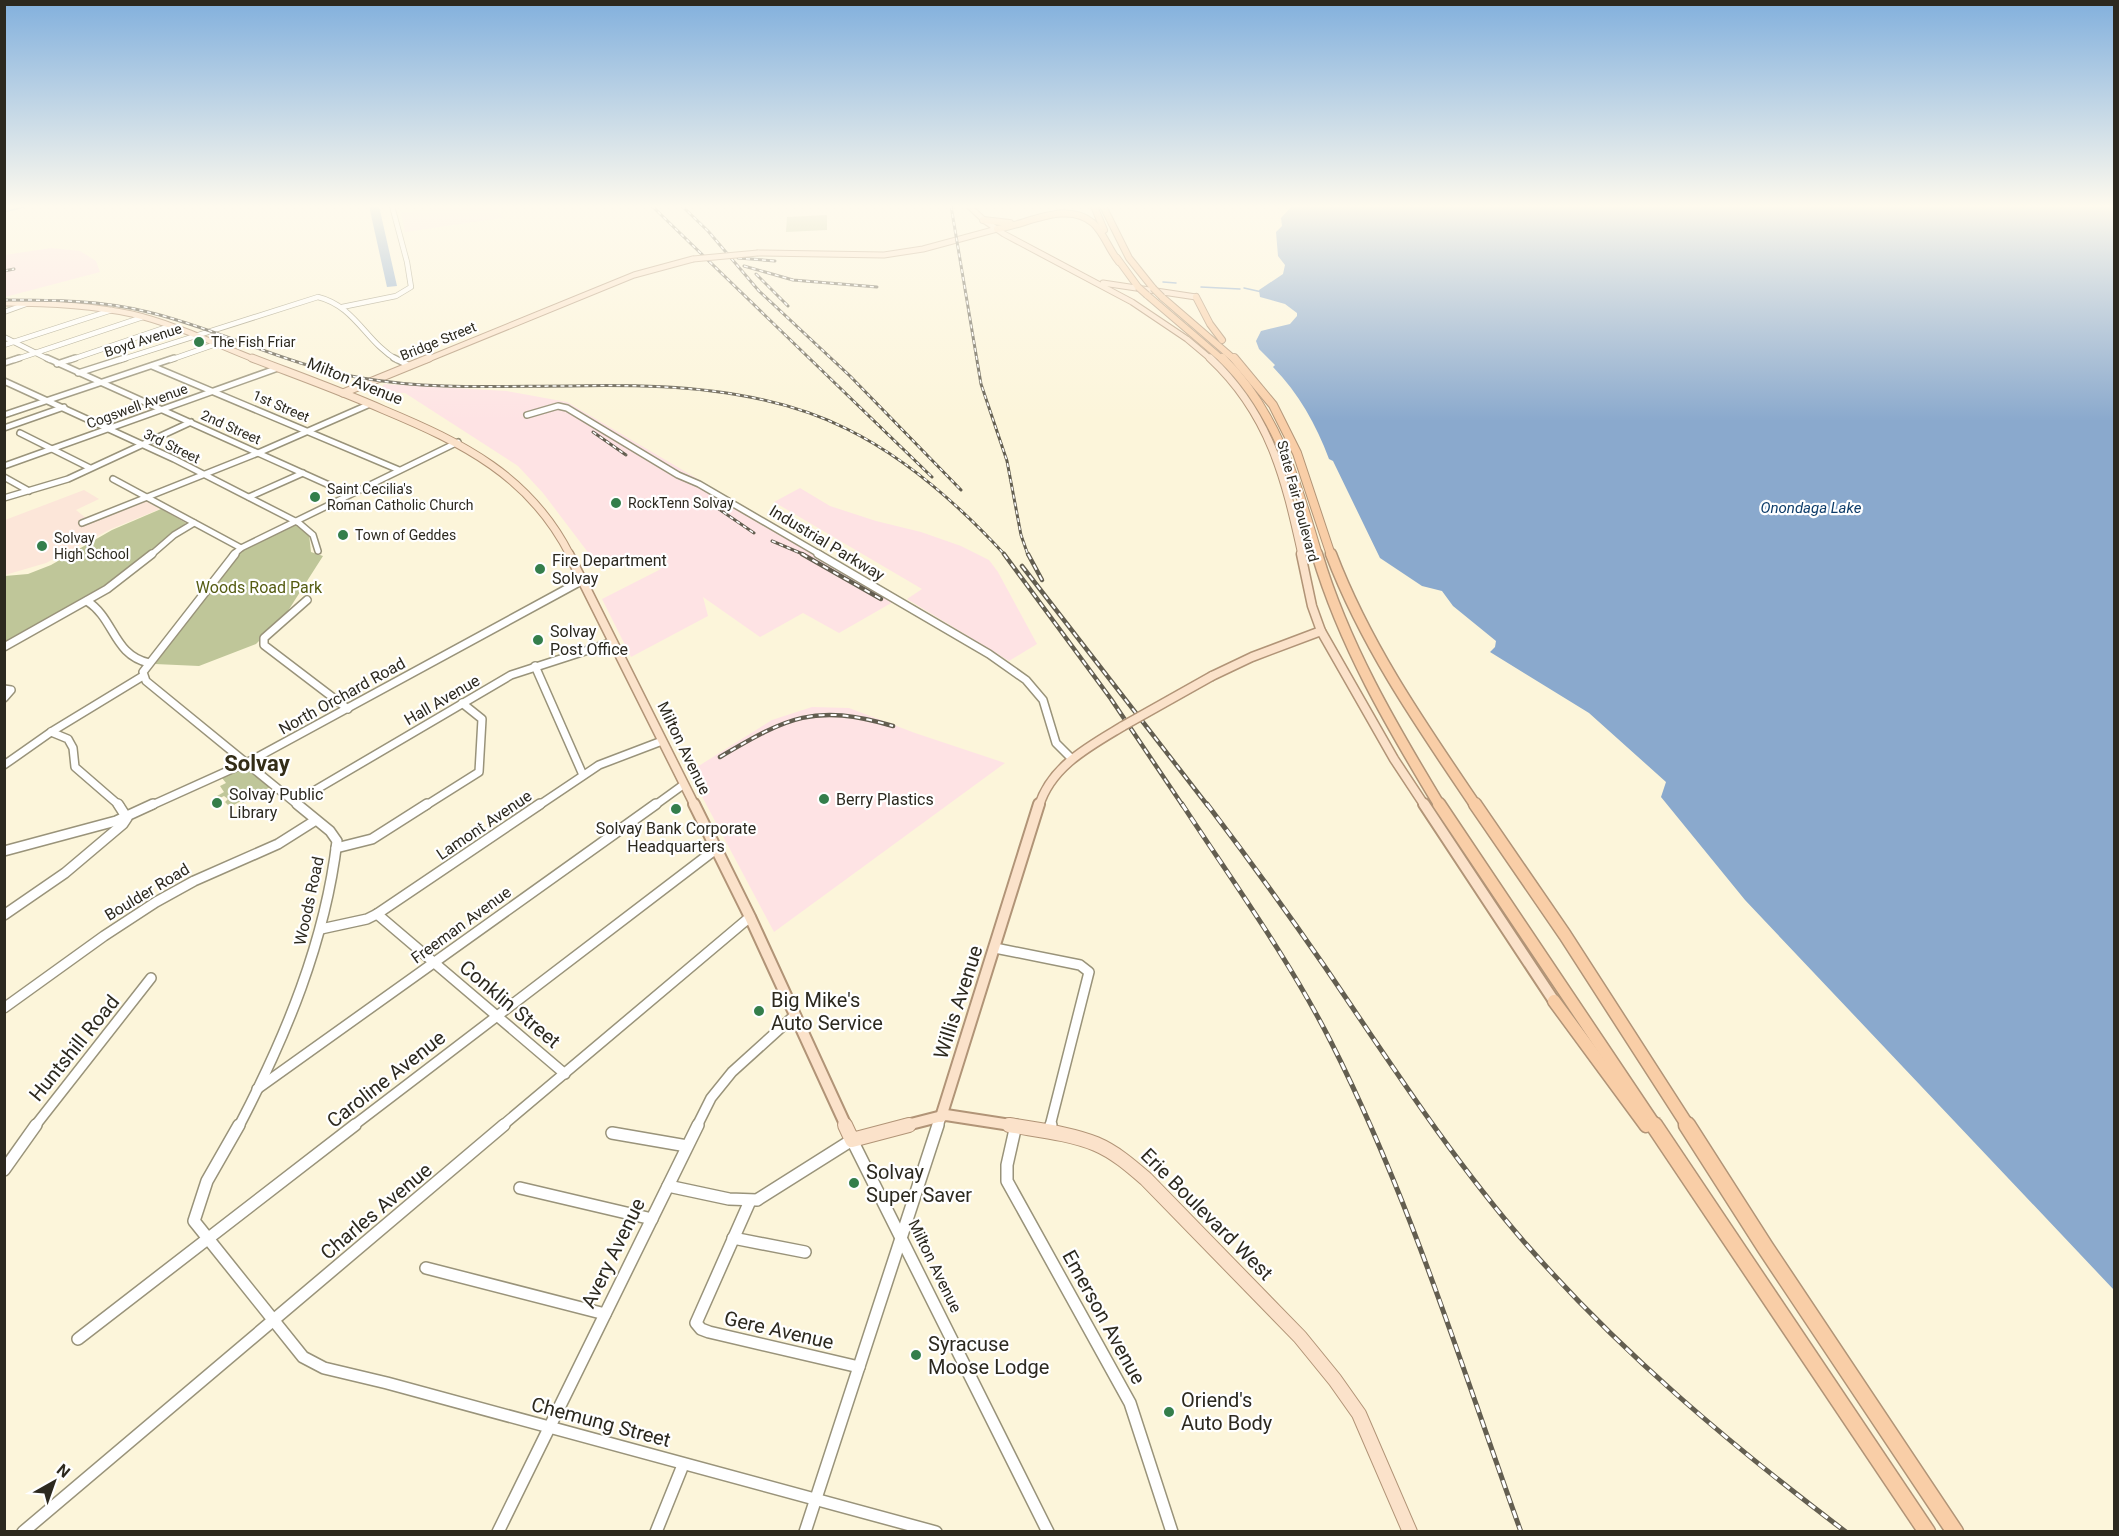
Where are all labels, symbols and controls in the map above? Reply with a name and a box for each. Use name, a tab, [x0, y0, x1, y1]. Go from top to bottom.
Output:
street label: Bridge Street	[398, 318, 479, 363]
street label: Boyd Avenue	[102, 320, 184, 360]
place label: The Fish Friar	[211, 334, 296, 350]
marker: The Fish Friar	[192, 335, 206, 349]
street label: Milton Avenue	[305, 353, 405, 409]
street label: Cogswell Avenue	[84, 380, 190, 432]
street label: 1st Street	[250, 387, 312, 425]
street label: 2nd Street	[199, 407, 264, 447]
street label: 3rd Street	[141, 425, 203, 467]
street label: State Fair Boulevard	[1274, 439, 1322, 563]
place label: Saint Cecilia's Roman Catholic Church	[327, 481, 474, 513]
marker: Saint Cecilia's Roman Catholic Church	[308, 490, 322, 504]
place label: RockTenn Solvay	[628, 495, 734, 511]
marker: RockTenn Solvay	[609, 496, 623, 510]
water label: Onondaga Lake	[1761, 499, 1862, 517]
street label: Industrial Parkway	[766, 501, 888, 585]
place label: Town of Geddes	[355, 527, 456, 543]
marker: Town of Geddes	[336, 528, 350, 542]
place label: Solvay High School	[54, 530, 129, 562]
marker: Solvay High School	[35, 539, 49, 553]
place label: Fire Department Solvay	[552, 551, 667, 588]
marker: Fire Department Solvay	[533, 562, 547, 576]
park label: Woods Road Park	[196, 578, 323, 597]
place label: Solvay Post Office	[550, 622, 628, 659]
marker: Solvay Post Office	[531, 633, 545, 647]
street label: North Orchard Road	[276, 653, 408, 739]
street label: Hall Avenue	[401, 671, 483, 729]
street label: Milton Avenue	[653, 698, 715, 798]
district label: Solvay	[224, 751, 291, 776]
place label: Solvay Public Library	[229, 785, 323, 822]
street label: Lamont Avenue	[433, 786, 535, 864]
place label: Berry Plastics	[836, 790, 934, 809]
marker: Berry Plastics	[817, 792, 831, 806]
marker: Solvay Public Library	[210, 796, 224, 810]
marker: Solvay Bank Corporate Headquarters	[669, 802, 683, 816]
place label: Solvay Bank Corporate Headquarters	[596, 819, 756, 856]
street label: Woods Road	[290, 855, 328, 947]
street label: Boulder Road	[101, 859, 193, 925]
street label: Freeman Avenue	[407, 882, 515, 968]
street label: Willis Avenue	[928, 942, 988, 1062]
street label: Conklin Street	[455, 955, 565, 1053]
place label: Big Mike's Auto Service	[771, 988, 883, 1035]
street label: Huntshill Road	[24, 990, 124, 1106]
marker: Big Mike's Auto Service	[752, 1004, 766, 1018]
street label: Caroline Avenue	[322, 1025, 450, 1133]
street label: Erie Boulevard West	[1136, 1143, 1278, 1285]
street label: Charles Avenue	[315, 1158, 437, 1264]
place label: Solvay Super Saver	[866, 1160, 972, 1207]
marker: Solvay Super Saver	[847, 1176, 861, 1190]
street label: Avery Avenue	[576, 1194, 650, 1312]
street label: Milton Avenue	[904, 1216, 966, 1316]
street label: Emerson Avenue	[1057, 1246, 1151, 1388]
street label: Gere Avenue	[722, 1306, 836, 1354]
place label: Syracuse Moose Lodge	[928, 1332, 1049, 1379]
marker: Syracuse Moose Lodge	[909, 1348, 923, 1362]
place label: Oriend's Auto Body	[1181, 1388, 1273, 1435]
street label: Chemung Street	[529, 1392, 673, 1452]
marker: Oriend's Auto Body	[1162, 1405, 1176, 1419]
north arrow	[24, 1452, 84, 1512]
text: N	[53, 1460, 74, 1482]

